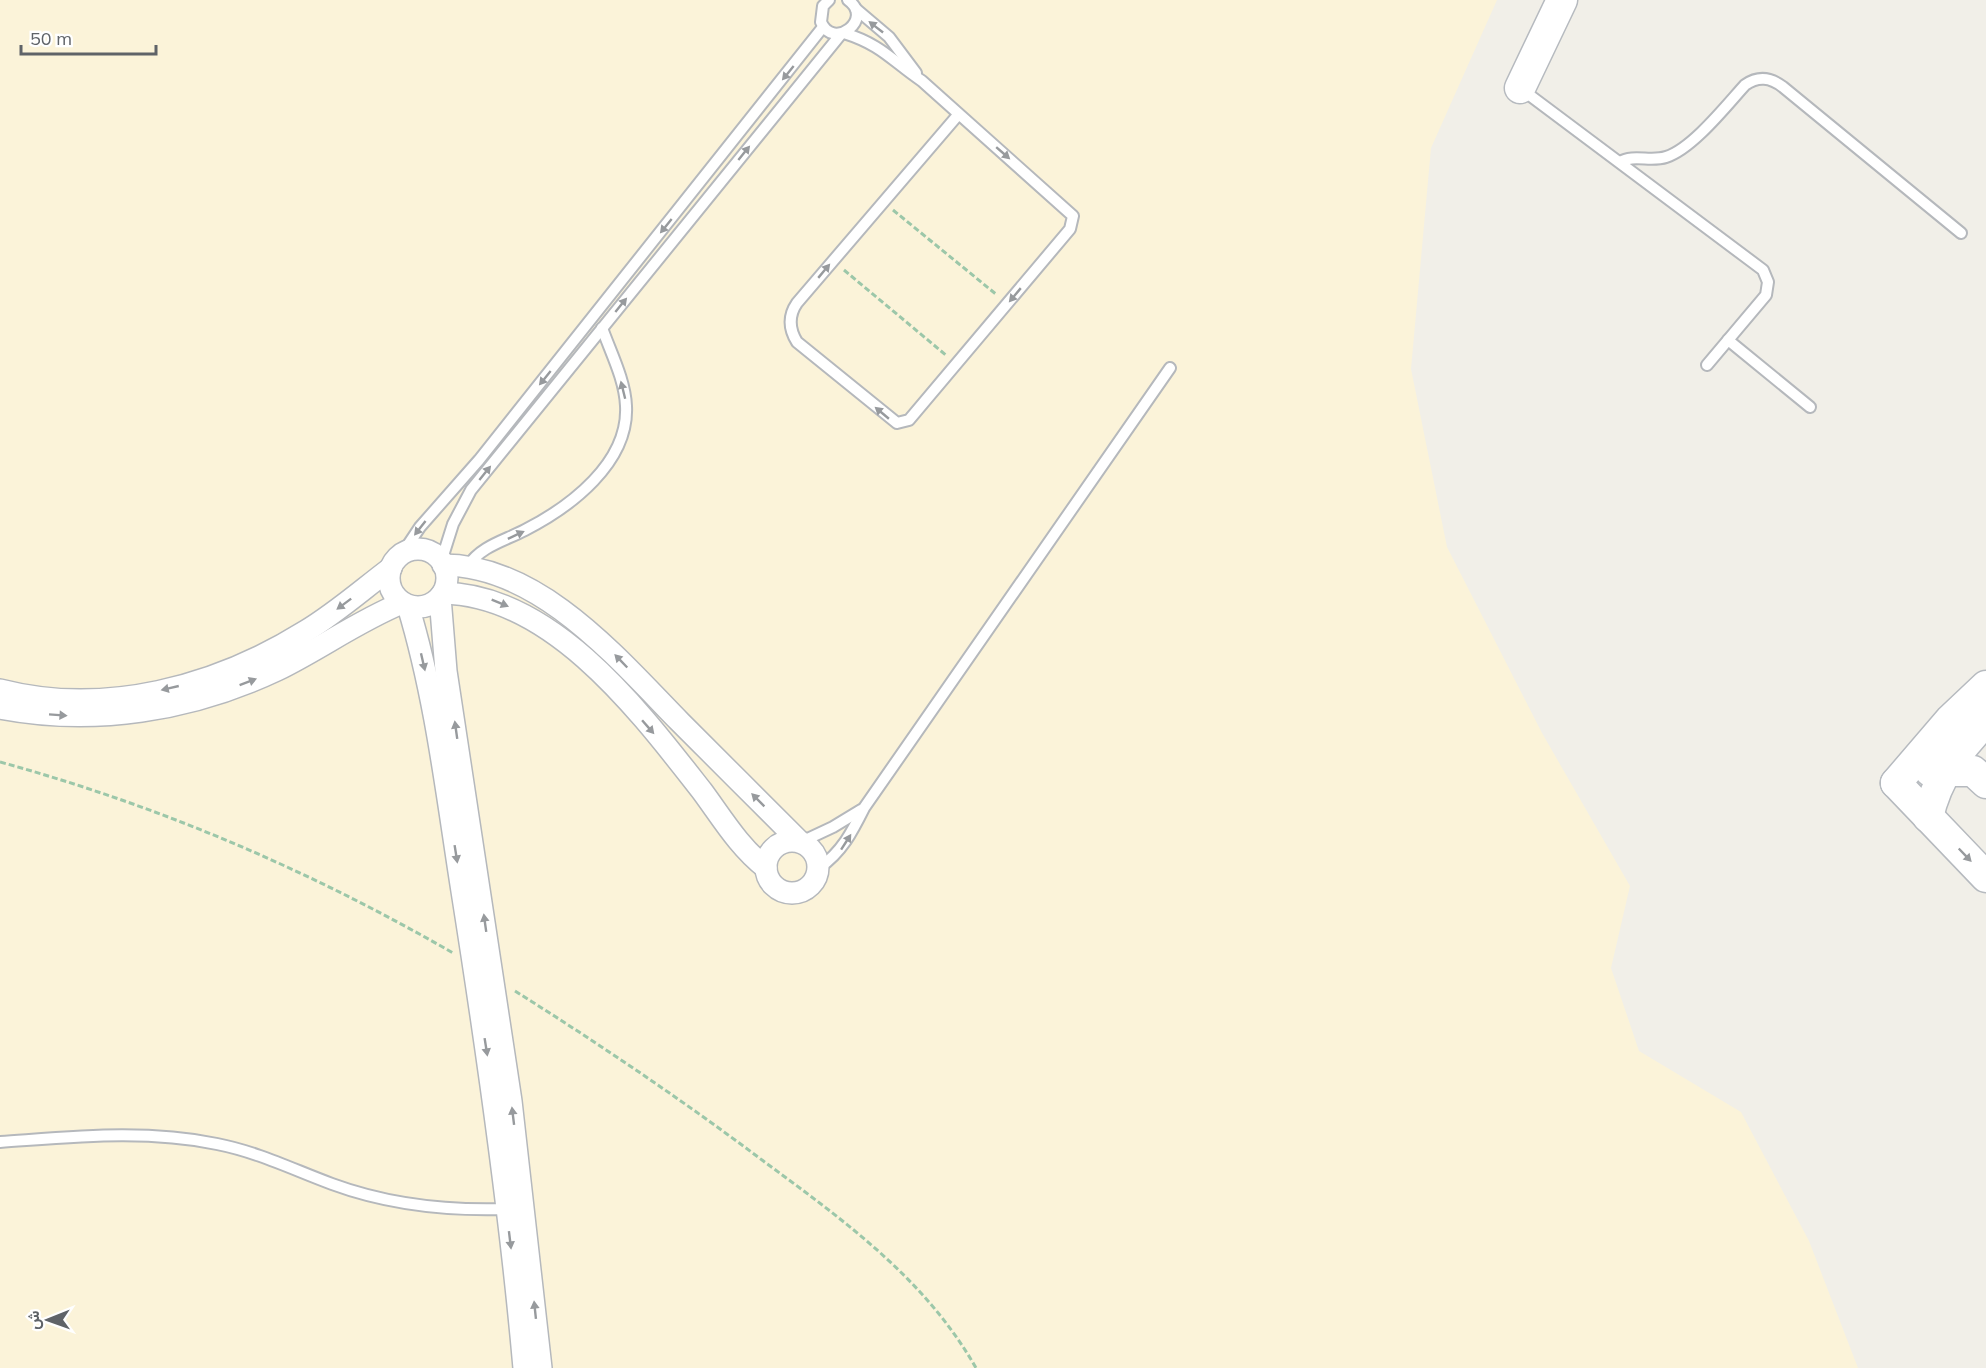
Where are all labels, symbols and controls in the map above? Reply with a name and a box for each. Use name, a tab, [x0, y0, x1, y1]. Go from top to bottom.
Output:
scale bar	[21, 18, 156, 56]
one-way arrow	[868, 21, 884, 34]
text: 50 m	[30, 27, 72, 50]
one-way arrow	[782, 65, 795, 81]
one-way arrow	[737, 146, 750, 161]
one-way arrow	[995, 146, 1010, 159]
one-way arrow	[661, 218, 673, 233]
one-way arrow	[818, 263, 831, 279]
one-way arrow	[1009, 287, 1022, 302]
one-way arrow	[614, 297, 627, 312]
one-way arrow	[538, 370, 551, 386]
one-way arrow	[617, 381, 627, 400]
one-way arrow	[874, 406, 890, 419]
one-way arrow	[479, 465, 492, 481]
one-way arrow	[414, 520, 427, 536]
one-way arrow	[507, 530, 524, 539]
one-way arrow	[337, 597, 352, 609]
one-way arrow	[491, 599, 509, 609]
one-way arrow	[419, 653, 428, 672]
one-way arrow	[614, 655, 628, 669]
one-way arrow	[240, 676, 258, 686]
one-way arrow	[161, 684, 180, 694]
one-way arrow	[49, 711, 68, 720]
one-way arrow	[641, 719, 654, 734]
one-way arrow	[451, 721, 460, 740]
one-way arrow	[751, 793, 765, 807]
one-way arrow	[840, 833, 851, 850]
one-way arrow	[452, 845, 461, 864]
one-way arrow	[1957, 848, 1971, 862]
one-way arrow	[480, 914, 489, 933]
one-way arrow	[481, 1038, 490, 1057]
one-way arrow	[508, 1106, 518, 1125]
one-way arrow	[505, 1231, 515, 1250]
north arrow	[18, 1290, 78, 1350]
one-way arrow	[530, 1300, 540, 1319]
text: ش	[23, 1310, 43, 1330]

